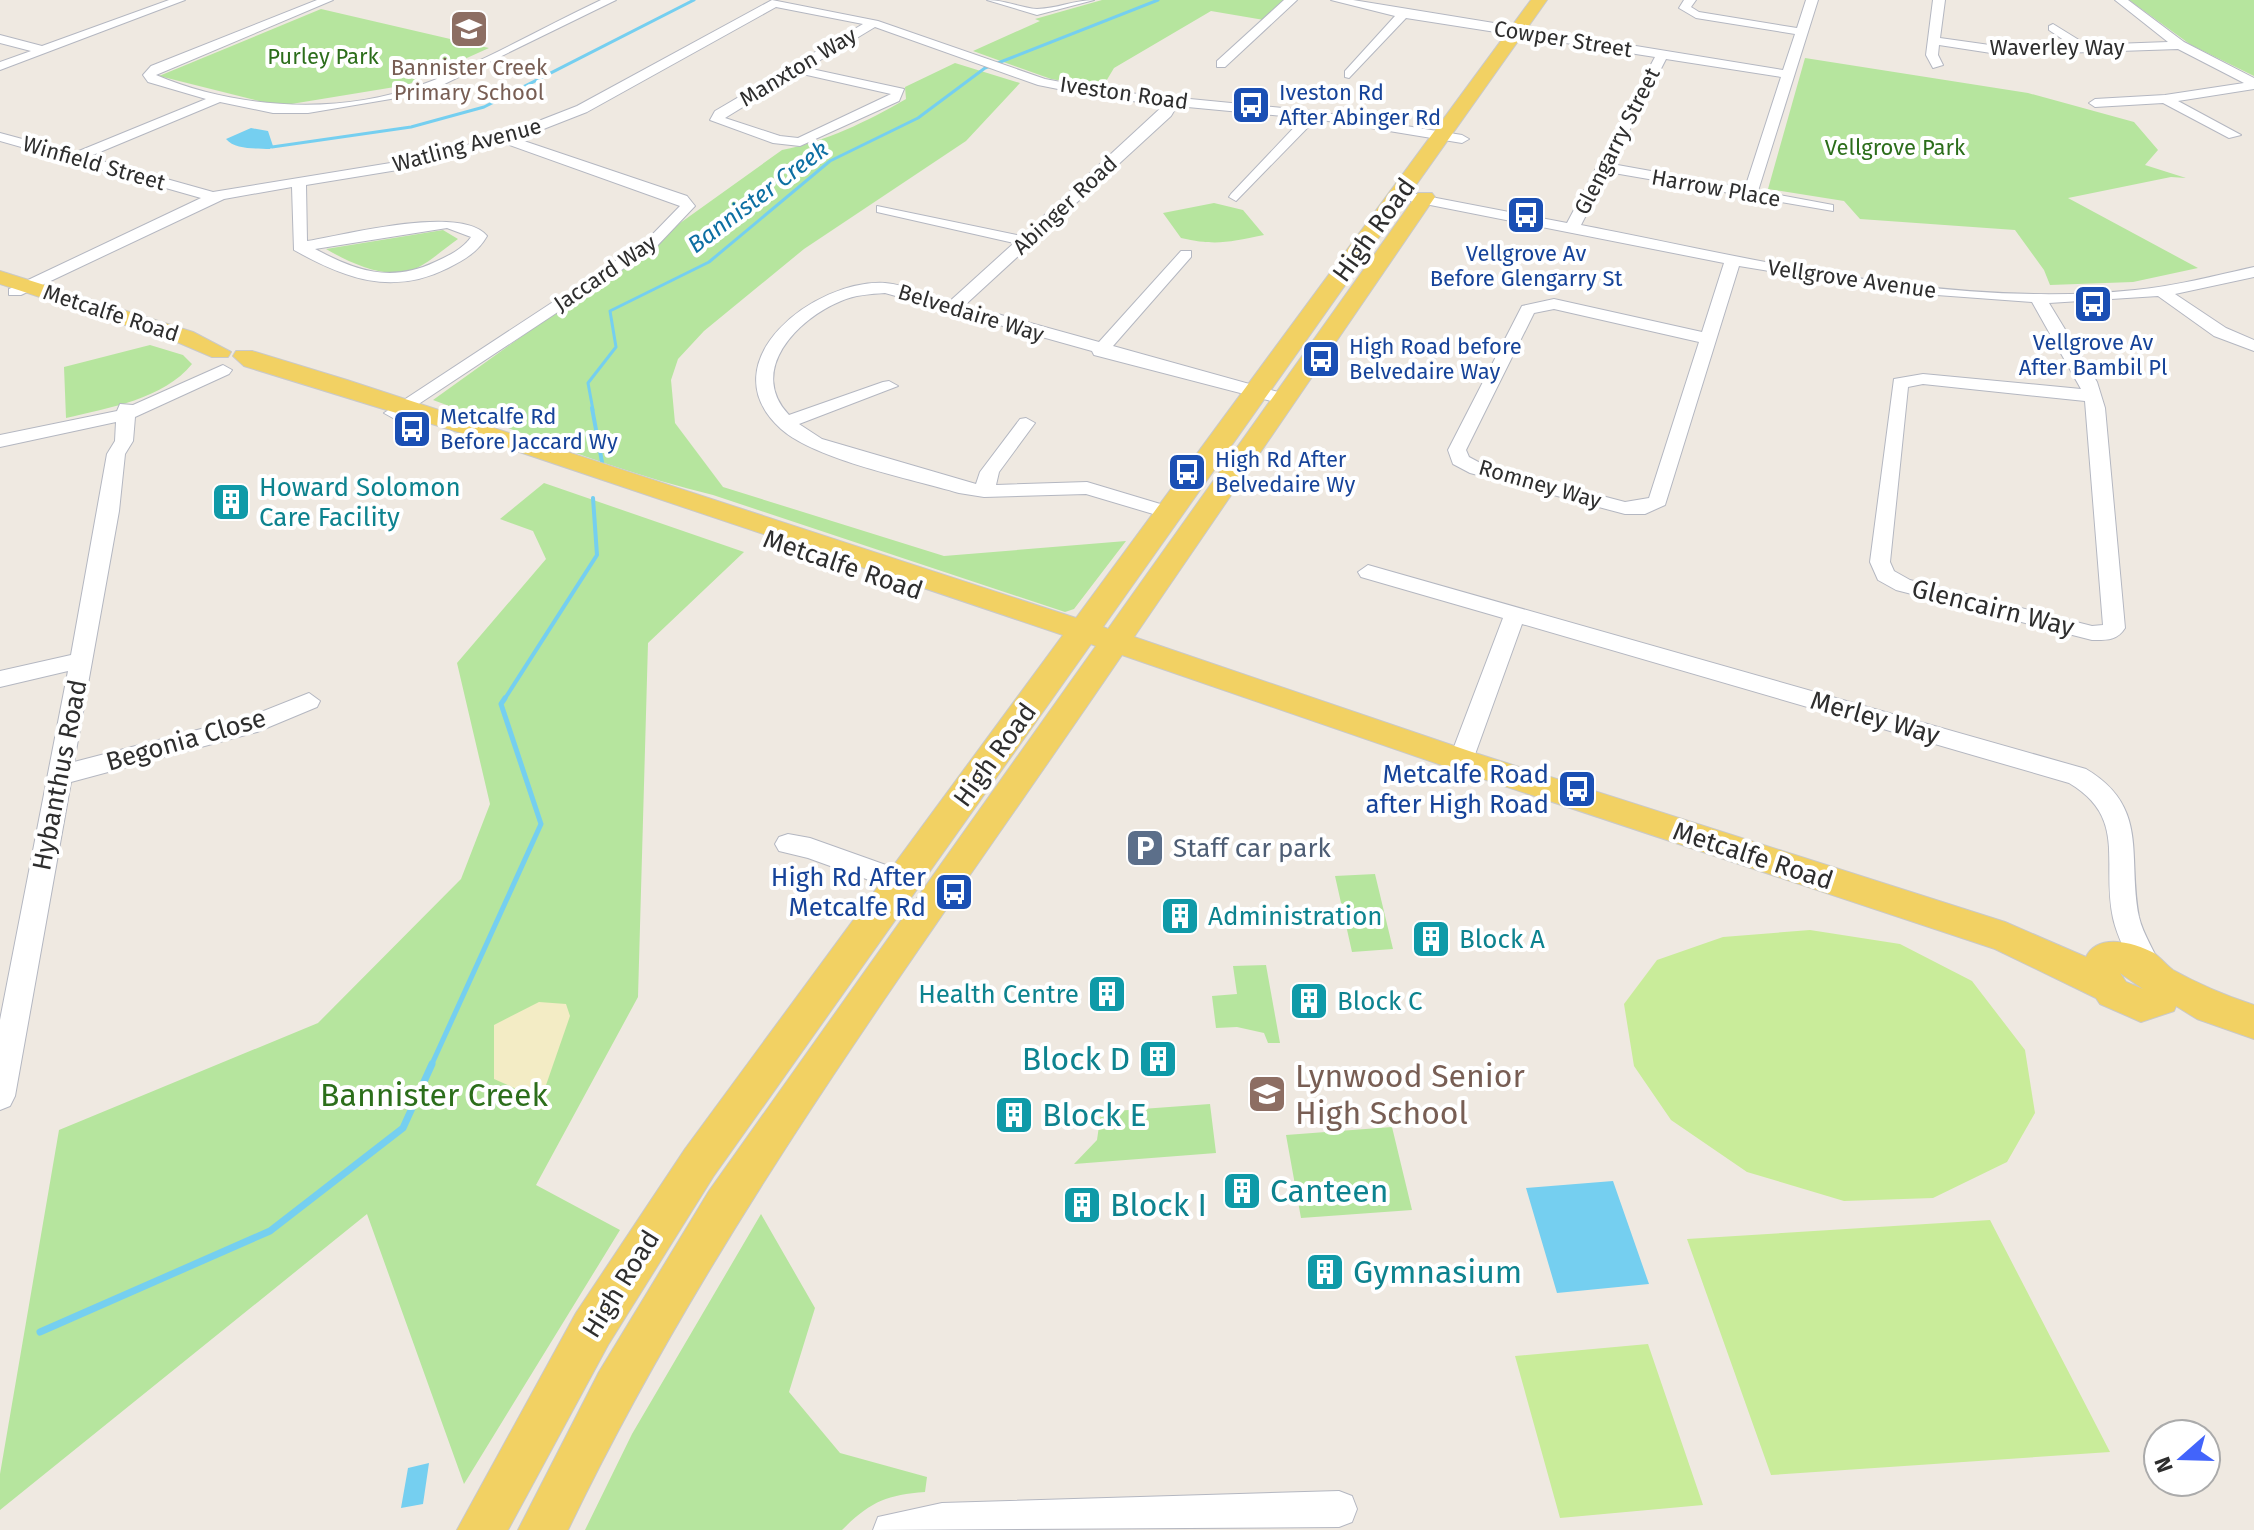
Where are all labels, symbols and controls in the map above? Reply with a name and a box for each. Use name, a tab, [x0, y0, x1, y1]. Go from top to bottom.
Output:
school or university icon: Bannister Creek Primary School	[448, 8, 490, 50]
street label: Cowper Street	[1492, 15, 1634, 63]
street label: Manxton Way	[735, 21, 862, 113]
street label: Waverley Way	[1989, 34, 2125, 61]
park label: Purley Park	[267, 43, 380, 70]
place label: Bannister Creek Primary School	[391, 54, 548, 106]
street label: Glengarry Street	[1568, 63, 1666, 219]
street label: Iveston Road	[1058, 71, 1190, 115]
place label: Iveston Rd After Abinger Rd	[1279, 79, 1441, 131]
bus stop icon: Iveston Rd After Abinger Rd	[1230, 84, 1272, 126]
street label: Watling Avenue	[390, 112, 544, 178]
street label: Winfield Street	[20, 130, 168, 196]
park label: Vellgrove Park	[1825, 134, 1966, 161]
water label: Bannister Creek	[682, 135, 834, 259]
street label: Abinger Road	[1007, 150, 1123, 260]
street label: Harrow Place	[1649, 163, 1783, 213]
street label: High Road	[1326, 172, 1422, 288]
bus stop icon: Vellgrove Av Before Glengarry St	[1505, 194, 1547, 236]
street label: Jaccard Way	[549, 229, 662, 317]
place label: Vellgrove Av Before Glengarry St	[1430, 240, 1622, 292]
street label: Vellgrove Avenue	[1766, 254, 1938, 304]
street label: Metcalfe Road	[40, 278, 182, 348]
street label: Belvedaire Way	[895, 278, 1047, 348]
bus stop icon: Vellgrove Av After Bambil Pl	[2072, 283, 2114, 325]
place label: Vellgrove Av After Bambil Pl	[2019, 329, 2167, 381]
place label: High Road before Belvedaire Way	[1349, 333, 1522, 385]
bus stop icon: High Road before Belvedaire Way	[1300, 338, 1342, 380]
place label: Metcalfe Rd Before Jaccard Wy	[440, 403, 618, 455]
bus stop icon: Metcalfe Rd Before Jaccard Wy	[391, 408, 433, 450]
place label: High Rd After Belvedaire Wy	[1215, 446, 1355, 498]
bus stop icon: High Rd After Belvedaire Wy	[1166, 451, 1208, 493]
street label: Romney Way	[1476, 454, 1604, 514]
place label: Howard Solomon Care Facility	[259, 472, 461, 533]
building icon: Howard Solomon Care Facility	[210, 481, 252, 523]
street label: Metcalfe Road	[759, 523, 927, 607]
street label: Glencairn Way	[1909, 573, 2078, 643]
street label: Hybanthus Road	[26, 677, 94, 873]
street label: Merley Way	[1807, 685, 1943, 751]
street label: High Road	[947, 697, 1043, 813]
street label: Begonia Close	[102, 702, 270, 778]
place label: Metcalfe Road after High Road	[1365, 759, 1549, 820]
bus stop icon: Metcalfe Road after High Road	[1556, 768, 1598, 810]
street label: Metcalfe Road	[1669, 816, 1837, 896]
parking icon: Staff car park	[1124, 827, 1166, 869]
place label: Staff car park	[1173, 833, 1331, 864]
place label: High Rd After Metcalfe Rd	[771, 862, 926, 923]
bus stop icon: High Rd After Metcalfe Rd	[933, 871, 975, 913]
building icon: Administration	[1159, 895, 1201, 937]
place label: Administration	[1208, 901, 1383, 932]
building icon: Block A	[1410, 918, 1452, 960]
place label: Block A	[1459, 924, 1545, 955]
building icon: Health Centre	[1086, 973, 1128, 1015]
place label: Health Centre	[918, 979, 1079, 1010]
building icon: Block C	[1288, 980, 1330, 1022]
place label: Block C	[1337, 986, 1423, 1017]
building icon: Block D	[1137, 1038, 1179, 1080]
place label: Block D	[1022, 1040, 1130, 1078]
place label: Lynwood Senior High School	[1295, 1057, 1526, 1132]
school or university icon: Lynwood Senior High School	[1246, 1073, 1288, 1115]
park label: Bannister Creek	[320, 1076, 549, 1114]
building icon: Block E	[993, 1094, 1035, 1136]
place label: Block E	[1042, 1096, 1147, 1134]
building icon: Canteen	[1221, 1170, 1263, 1212]
place label: Canteen	[1270, 1172, 1388, 1210]
building icon: Block I	[1061, 1184, 1103, 1226]
place label: Block I	[1110, 1186, 1207, 1224]
street label: High Road	[576, 1225, 666, 1343]
building icon: Gymnasium	[1304, 1251, 1346, 1293]
place label: Gymnasium	[1353, 1253, 1522, 1291]
north arrow	[2142, 1418, 2222, 1498]
text: N	[2148, 1453, 2179, 1476]

